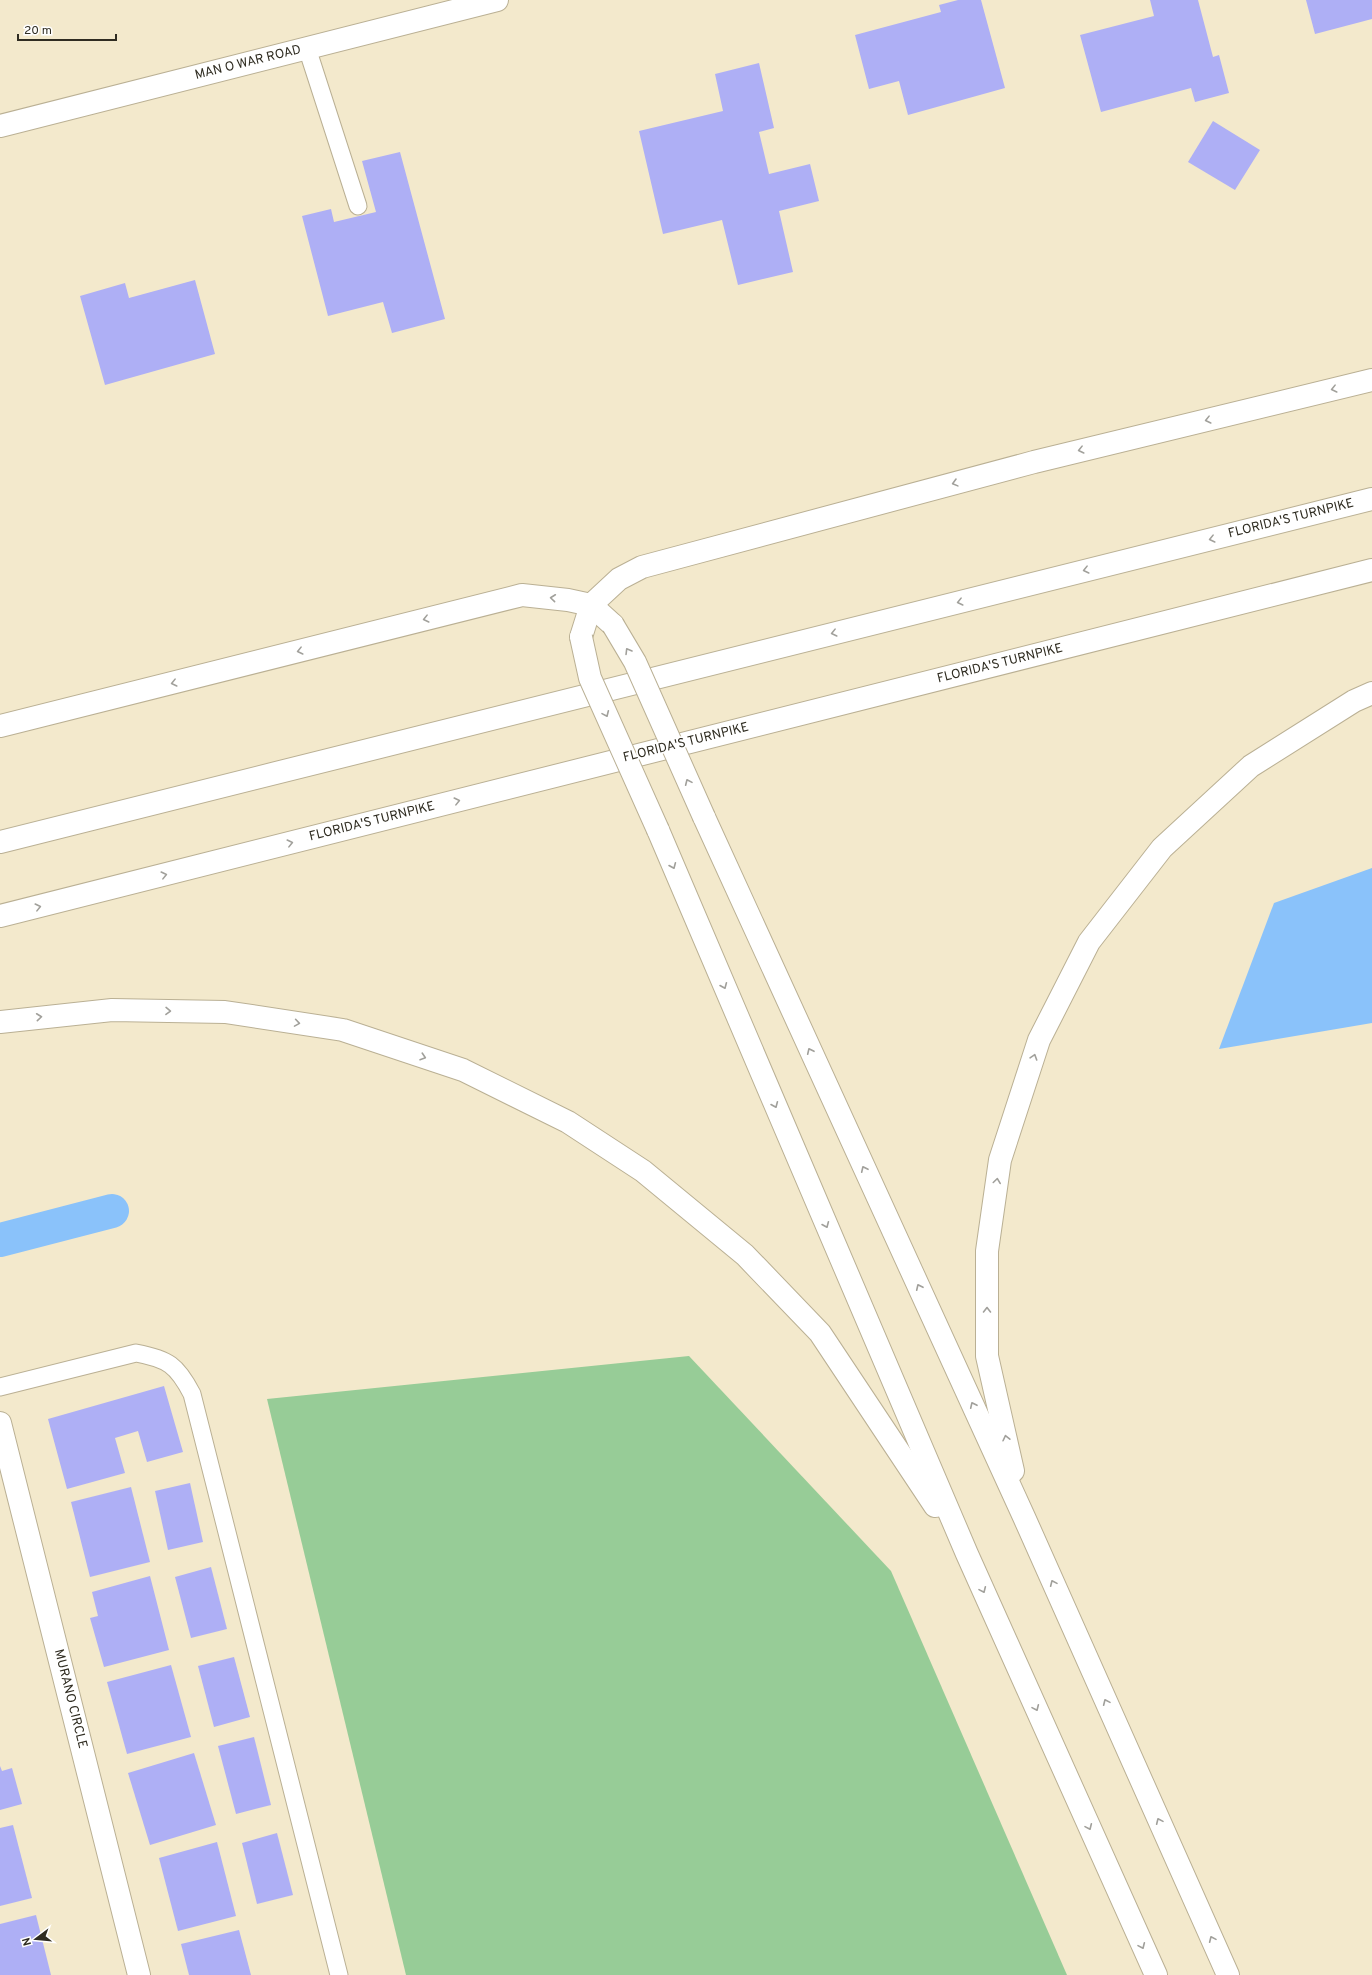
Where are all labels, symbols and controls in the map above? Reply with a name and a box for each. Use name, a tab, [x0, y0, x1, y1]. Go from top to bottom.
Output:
scale bar	[18, 16, 116, 42]
text: 20 m	[24, 23, 52, 39]
street label: MAN O WAR ROAD	[193, 42, 303, 84]
one-way arrow	[1331, 385, 1337, 393]
one-way arrow	[1205, 415, 1212, 424]
one-way arrow	[1078, 446, 1085, 454]
one-way arrow	[952, 478, 959, 487]
street label: FLORIDA'S TURNPIKE	[1226, 496, 1356, 542]
one-way arrow	[1209, 534, 1215, 542]
one-way arrow	[1083, 565, 1090, 574]
one-way arrow	[550, 594, 556, 603]
one-way arrow	[956, 597, 963, 605]
one-way arrow	[423, 614, 430, 623]
one-way arrow	[830, 628, 837, 637]
street label: FLORIDA'S TURNPIKE	[935, 641, 1065, 687]
one-way arrow	[296, 646, 303, 655]
one-way arrow	[625, 648, 633, 655]
one-way arrow	[170, 678, 177, 686]
one-way arrow	[601, 710, 609, 717]
street label: FLORIDA'S TURNPIKE	[621, 720, 751, 766]
one-way arrow	[685, 778, 693, 786]
one-way arrow	[453, 797, 460, 806]
street label: FLORIDA'S TURNPIKE	[307, 799, 437, 845]
one-way arrow	[286, 839, 293, 848]
one-way arrow	[668, 862, 676, 869]
one-way arrow	[160, 871, 167, 880]
one-way arrow	[35, 903, 41, 911]
one-way arrow	[719, 981, 727, 989]
one-way arrow	[165, 1006, 171, 1015]
one-way arrow	[36, 1013, 42, 1022]
one-way arrow	[294, 1018, 301, 1027]
one-way arrow	[807, 1047, 815, 1054]
one-way arrow	[419, 1052, 426, 1060]
one-way arrow	[1029, 1053, 1037, 1060]
one-way arrow	[770, 1101, 778, 1109]
one-way arrow	[861, 1165, 869, 1172]
one-way arrow	[992, 1178, 1001, 1184]
one-way arrow	[821, 1220, 829, 1228]
one-way arrow	[915, 1284, 923, 1291]
one-way arrow	[983, 1307, 991, 1313]
one-way arrow	[970, 1402, 978, 1410]
one-way arrow	[1002, 1435, 1010, 1441]
one-way arrow	[1050, 1580, 1058, 1588]
one-way arrow	[978, 1586, 986, 1593]
street label: MURANO CIRCLE	[50, 1648, 90, 1750]
one-way arrow	[1103, 1699, 1111, 1706]
one-way arrow	[1031, 1704, 1039, 1712]
one-way arrow	[1156, 1817, 1164, 1825]
one-way arrow	[1084, 1823, 1092, 1830]
north arrow	[16, 1919, 56, 1959]
text: N	[20, 1936, 35, 1947]
one-way arrow	[1209, 1936, 1217, 1944]
one-way arrow	[1138, 1942, 1146, 1949]

